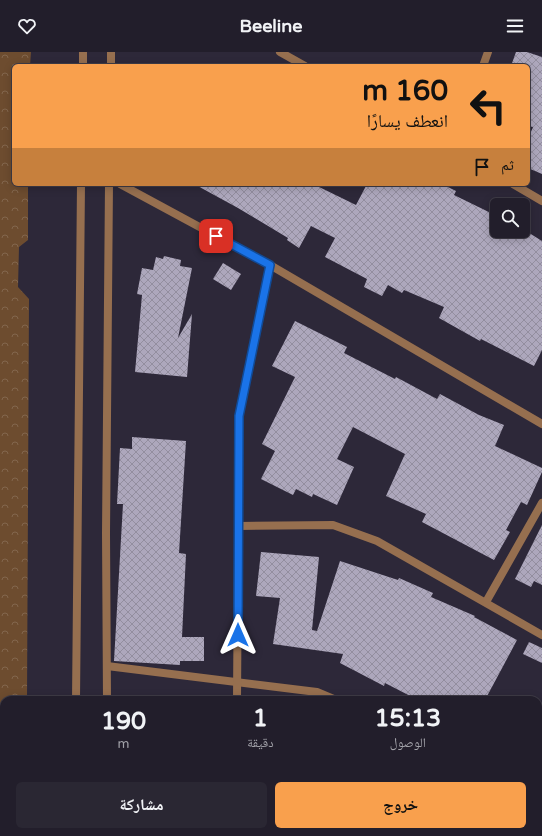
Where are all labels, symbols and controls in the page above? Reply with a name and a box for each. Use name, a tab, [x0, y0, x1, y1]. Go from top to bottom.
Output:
icon: heart	[16, 15, 38, 37]
text: Beeline	[240, 15, 302, 37]
icon: menu	[504, 15, 526, 37]
text: 160 m	[362, 74, 448, 108]
icon: left	[462, 80, 514, 132]
text: انعطف يسارًا	[367, 110, 448, 132]
icon: arrive	[471, 156, 493, 178]
text: ثم	[501, 156, 514, 174]
map controls	[490, 198, 530, 238]
button: search	[490, 198, 530, 238]
pin	[199, 219, 233, 253]
icon: arrive	[205, 225, 227, 247]
position arrow	[217, 614, 259, 656]
text: 1	[253, 704, 268, 733]
text: 15:13	[375, 704, 441, 733]
text: 190	[101, 707, 146, 736]
text: دقيقة	[247, 735, 274, 751]
text: الوصول	[390, 735, 426, 751]
text: m	[118, 736, 130, 752]
button: مشاركة	[16, 782, 267, 828]
button: خروج	[275, 782, 526, 828]

